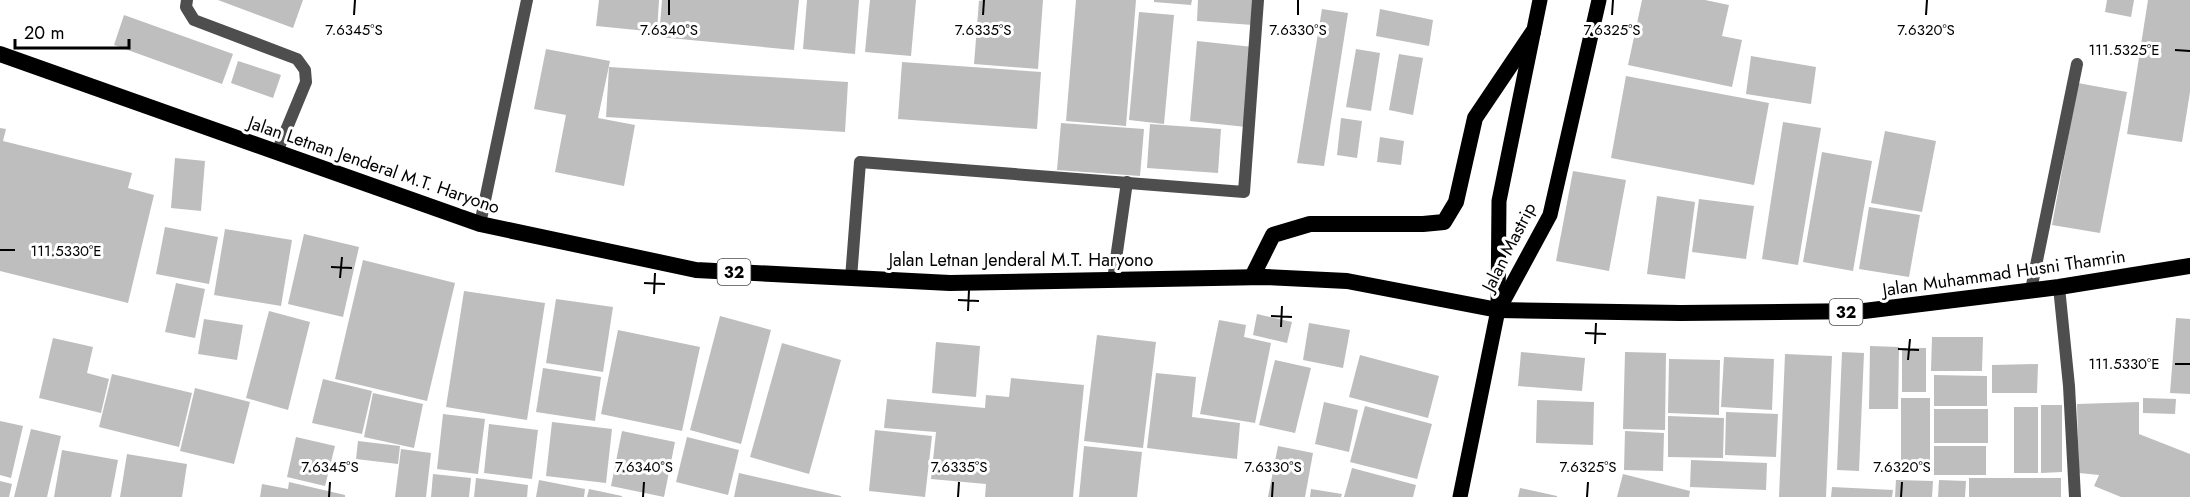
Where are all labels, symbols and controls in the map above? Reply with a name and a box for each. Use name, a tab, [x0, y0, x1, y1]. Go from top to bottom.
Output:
scale bar	[15, 12, 129, 50]
text: 7.6345°S	[325, 19, 383, 41]
text: 7.6340°S	[640, 19, 698, 41]
text: 7.6335°S	[955, 19, 1011, 41]
text: 7.6330°S	[1269, 19, 1327, 41]
text: 7.6325°S	[1583, 19, 1641, 41]
text: 7.6320°S	[1897, 19, 1955, 41]
text: 20 m	[24, 20, 64, 46]
text: 111.5325°E	[2089, 39, 2159, 61]
street label: Jalan Letnan Jenderal M.T. Haryono	[243, 109, 503, 220]
street label: Jalan Mastrip	[1475, 198, 1543, 298]
text: 111.5330°E	[30, 240, 102, 262]
street label: Jalan Muhammad Husni Thamrin	[1879, 243, 2127, 303]
street label: Jalan Letnan Jenderal M.T. Haryono	[887, 247, 1153, 273]
road number: 32	[718, 259, 750, 285]
road number: 32	[1830, 299, 1862, 325]
text: 111.5330°E	[2088, 353, 2160, 375]
text: 7.6345°S	[301, 456, 359, 478]
text: 7.6340°S	[615, 456, 673, 478]
text: 7.6335°S	[931, 456, 987, 478]
text: 7.6330°S	[1244, 456, 1302, 478]
text: 7.6325°S	[1559, 456, 1617, 478]
text: 7.6320°S	[1873, 456, 1931, 478]

